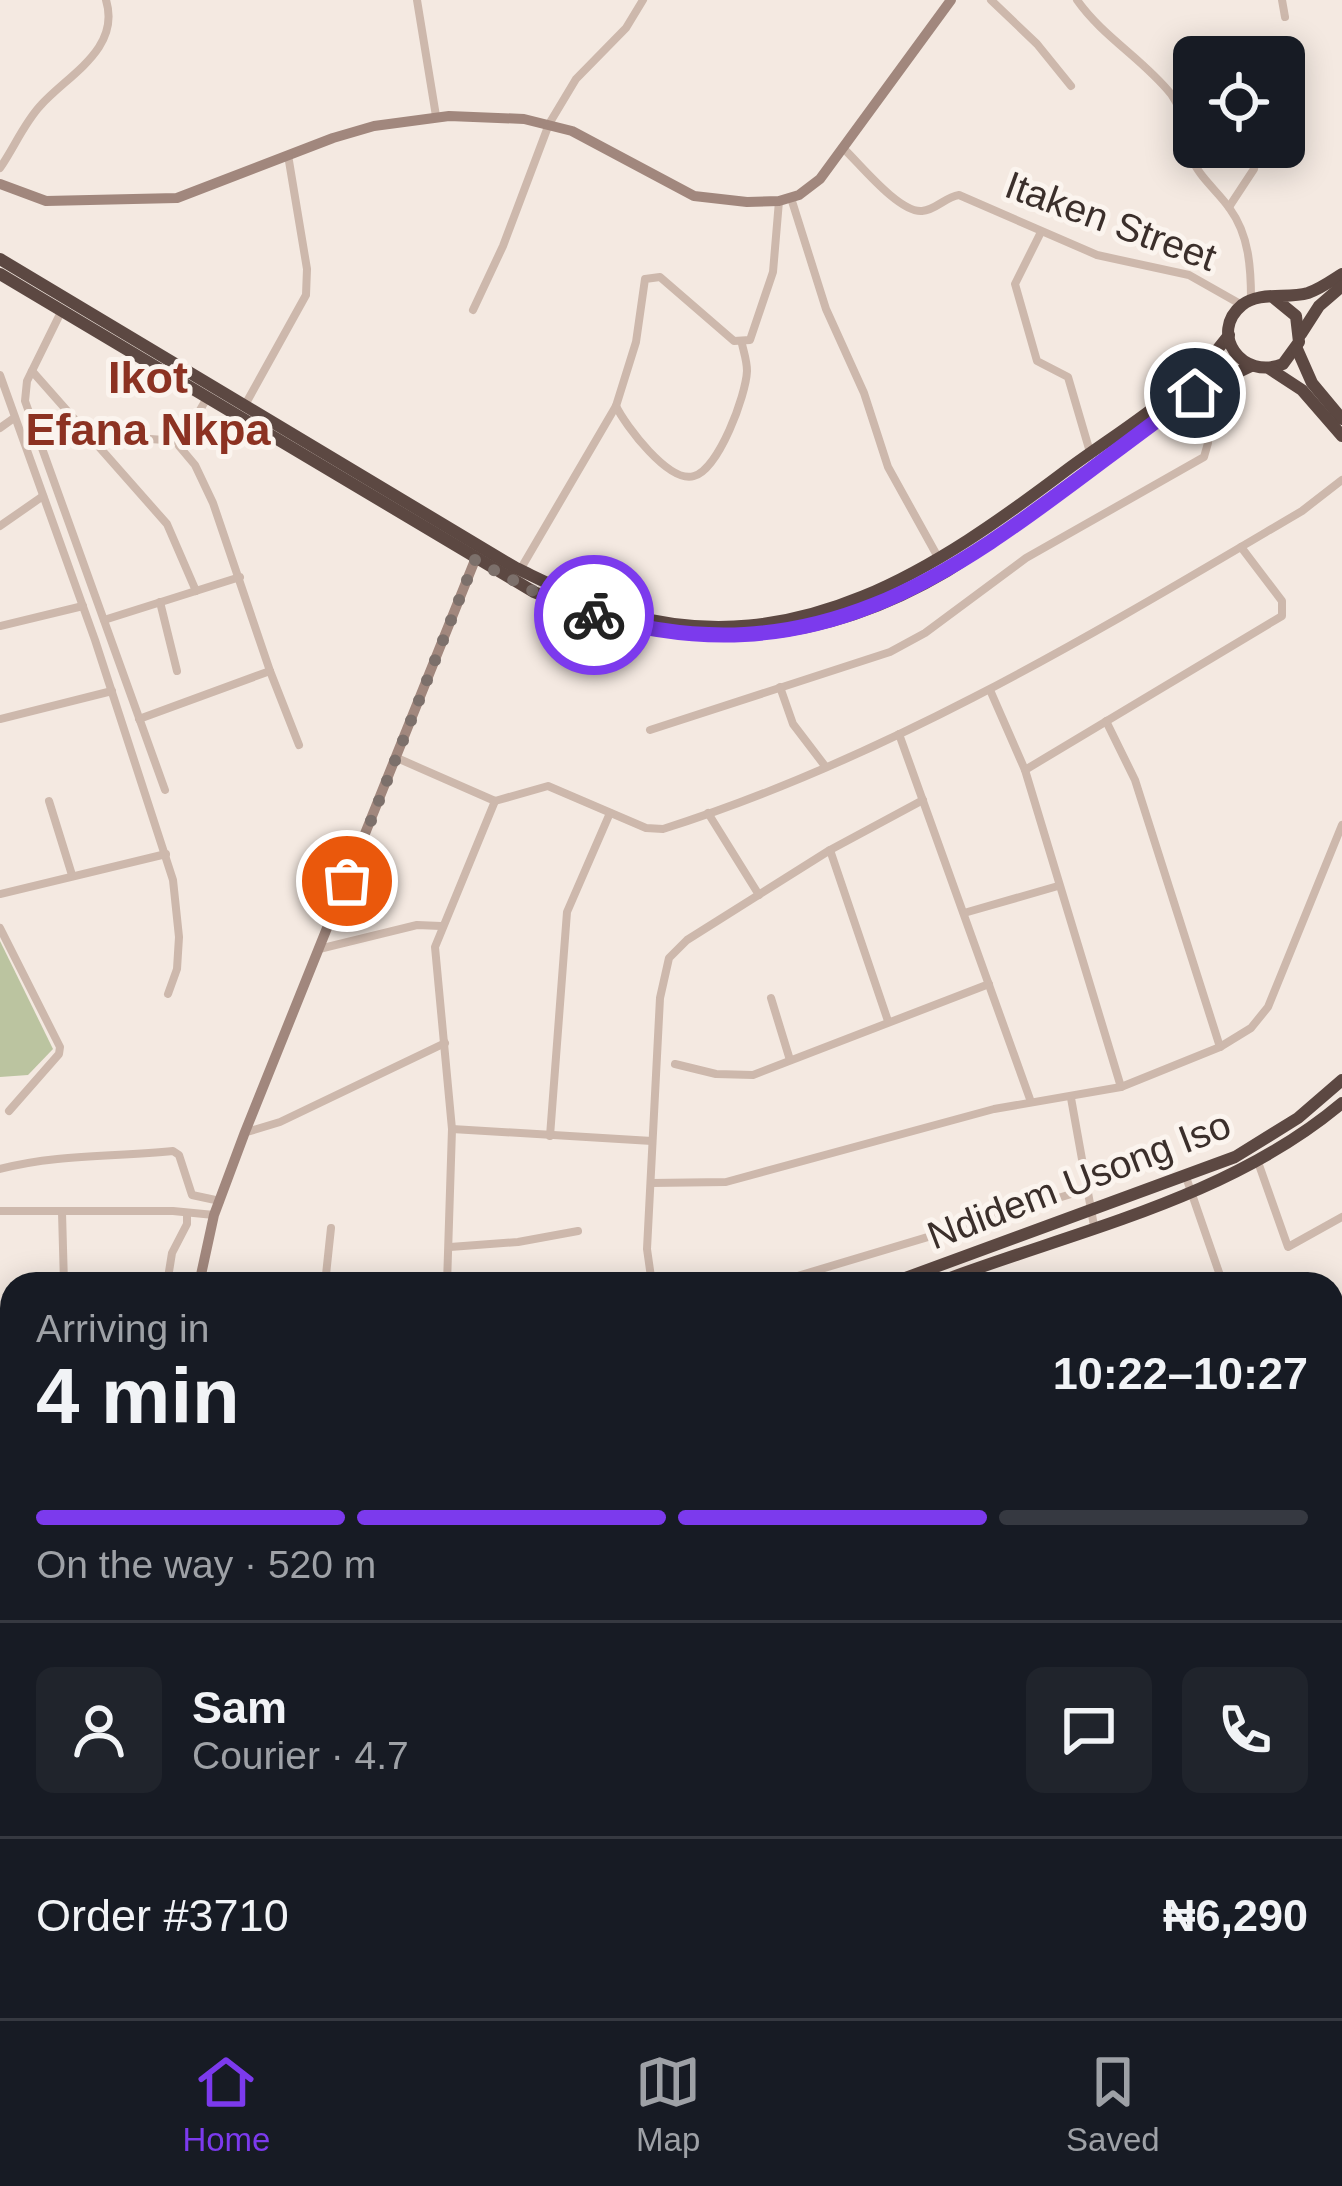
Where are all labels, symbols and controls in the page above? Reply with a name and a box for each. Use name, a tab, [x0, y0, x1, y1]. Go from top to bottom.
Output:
map controls	[1173, 36, 1305, 168]
button: locate	[1173, 36, 1305, 168]
street label: Itaken Street	[1000, 163, 1222, 279]
pin	[1144, 342, 1246, 444]
district label: Ikot Efana Nkpa	[25, 352, 272, 455]
icon: home	[1162, 360, 1228, 426]
courier	[534, 555, 654, 675]
icon: bike	[561, 582, 627, 648]
pin	[296, 830, 398, 932]
icon: bag	[314, 848, 380, 914]
street label: Ndidem Usong Iso	[922, 1102, 1236, 1258]
text: Arriving in	[36, 1307, 209, 1350]
text: 10:22–10:27	[1053, 1348, 1308, 1399]
text: 4 min	[36, 1352, 240, 1440]
text: On the way · 520 m	[36, 1543, 376, 1586]
button: person	[36, 1667, 162, 1793]
button: chat	[1026, 1667, 1152, 1793]
button: phone	[1182, 1667, 1308, 1793]
text: Sam	[192, 1682, 287, 1733]
text: Courier · 4.7	[192, 1734, 409, 1777]
text: Order #3710	[36, 1890, 289, 1941]
text: ₦6,290	[1163, 1890, 1308, 1941]
tab: Home	[182, 2049, 270, 2159]
tab: Map	[635, 2049, 701, 2159]
tab: Saved	[1066, 2049, 1160, 2159]

